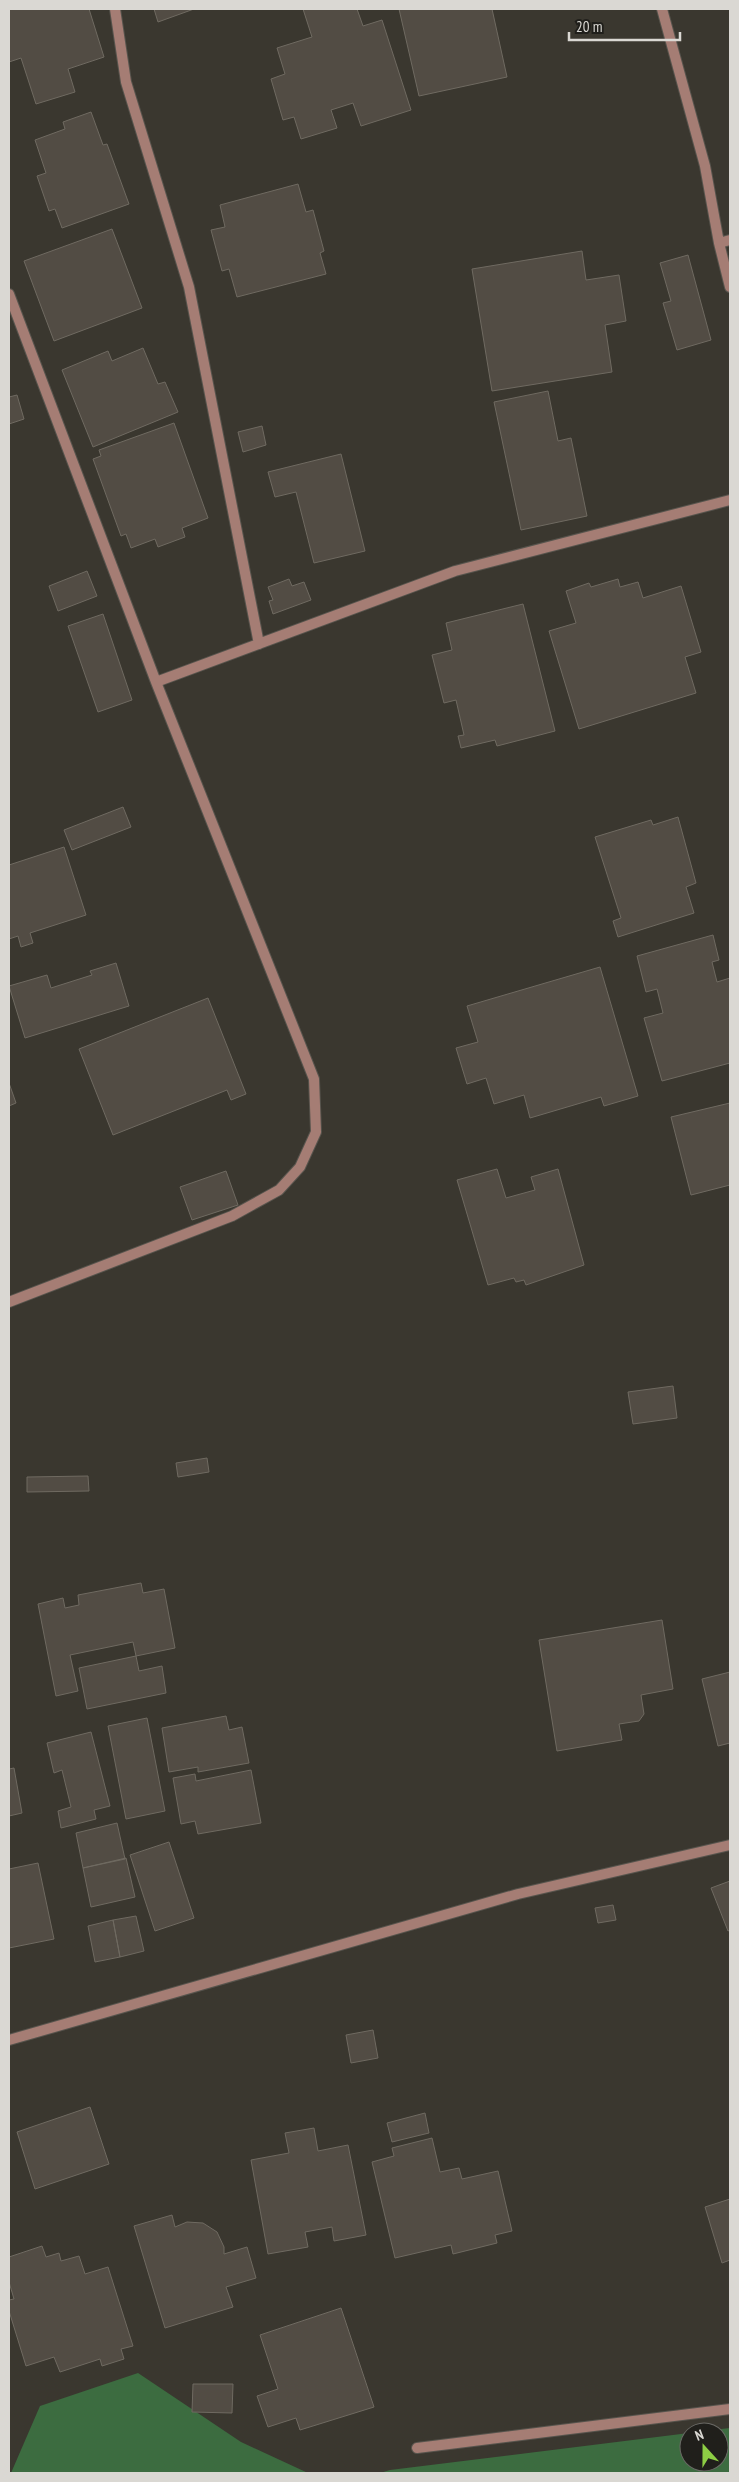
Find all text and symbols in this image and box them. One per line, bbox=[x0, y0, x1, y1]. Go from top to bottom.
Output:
scale bar bbox=[569, 10, 680, 42]
text: 20 m bbox=[576, 17, 602, 36]
north arrow bbox=[679, 2422, 729, 2472]
text: N bbox=[693, 2425, 706, 2445]

